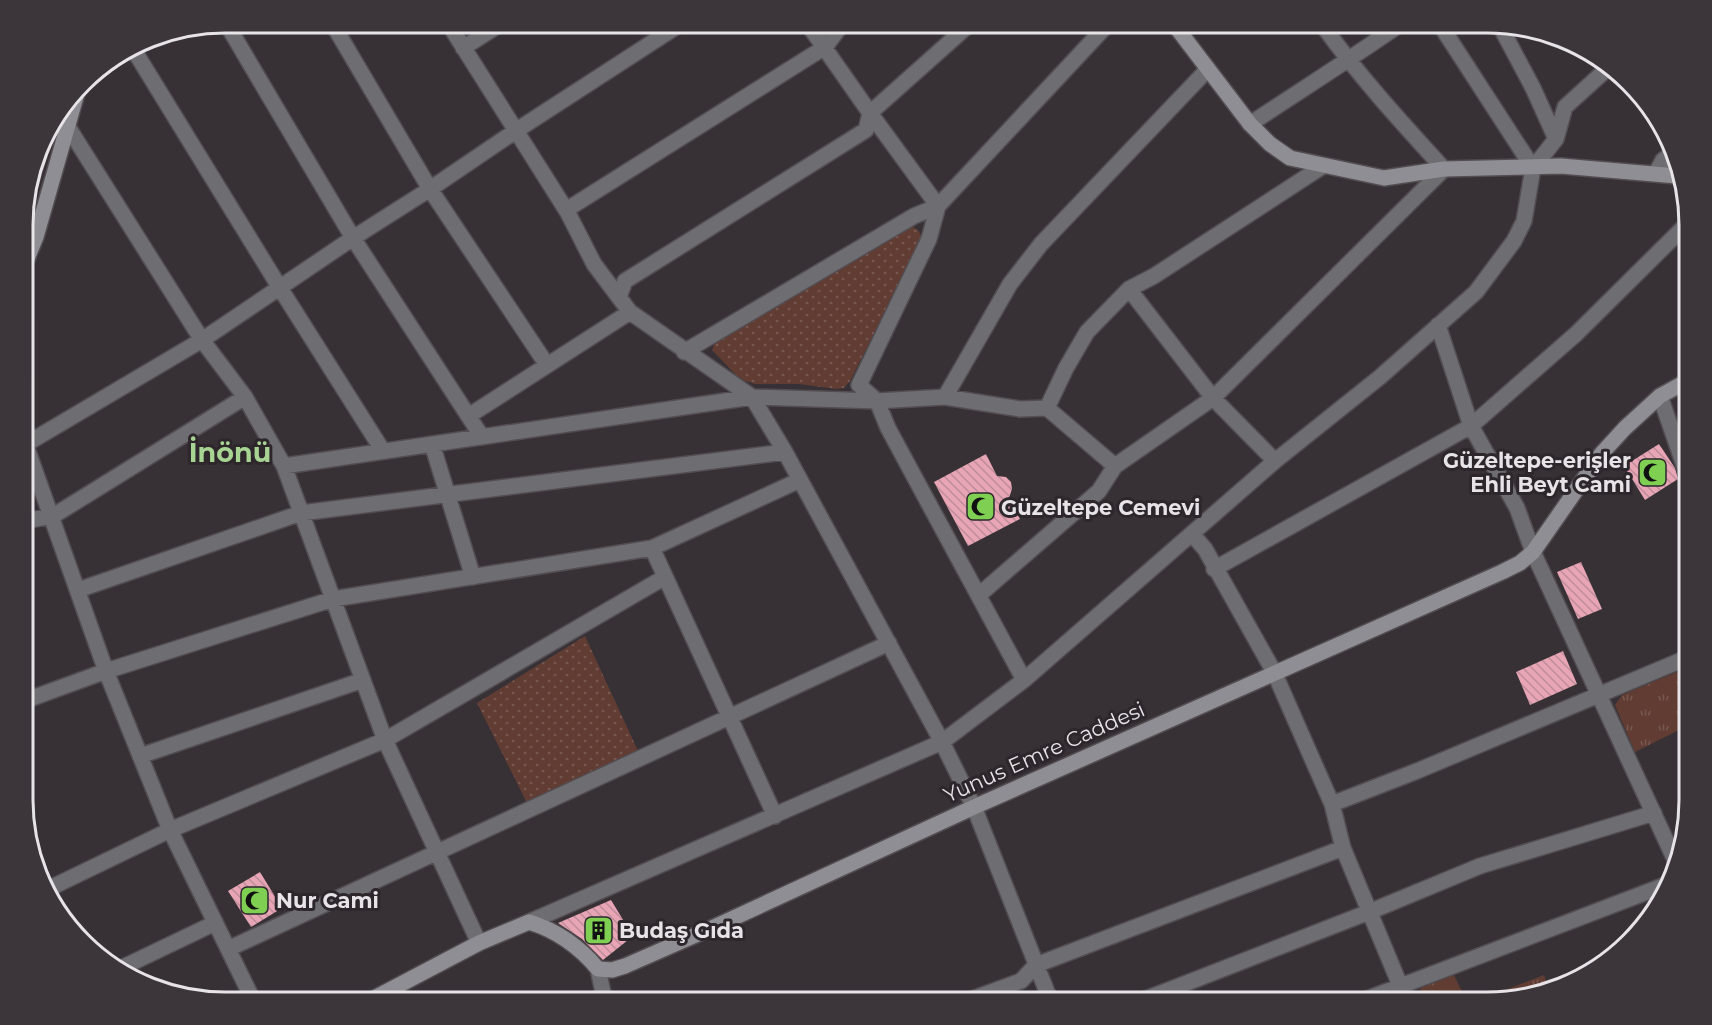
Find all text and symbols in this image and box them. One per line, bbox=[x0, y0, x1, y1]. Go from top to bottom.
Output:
district label: İnönü bbox=[189, 436, 271, 469]
place label: Güzeltepe-erişler Ehli Beyt Cami bbox=[1443, 448, 1631, 497]
mosque icon: Güzeltepe-erişler Ehli Beyt Cami bbox=[1636, 456, 1668, 488]
mosque icon: Güzeltepe Cemevi bbox=[964, 491, 996, 523]
place label: Güzeltepe Cemevi bbox=[1001, 495, 1200, 520]
street label: Yunus Emre Caddesi bbox=[940, 696, 1148, 808]
mosque icon: Nur Cami bbox=[239, 884, 271, 916]
place label: Nur Cami bbox=[276, 888, 379, 913]
building icon: Budaş Gıda bbox=[582, 914, 614, 946]
place label: Budaş Gıda bbox=[619, 918, 744, 943]

